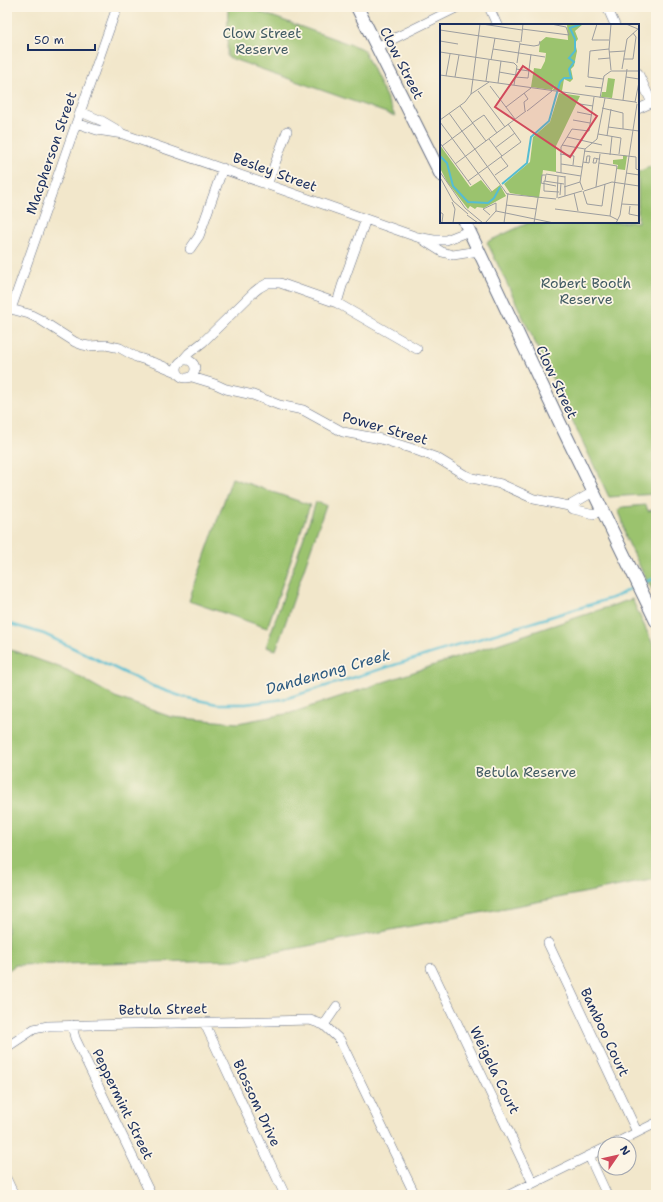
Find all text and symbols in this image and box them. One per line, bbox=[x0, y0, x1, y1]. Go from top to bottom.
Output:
park label: Clow Street Reserve bbox=[223, 24, 301, 58]
street label: Clow Street bbox=[376, 24, 428, 102]
inset map bbox=[440, 24, 639, 223]
scale bar bbox=[28, 26, 95, 52]
text: 50 m bbox=[34, 32, 64, 48]
street label: Macpherson Street bbox=[22, 89, 80, 217]
street label: Besley Street bbox=[230, 148, 320, 196]
park label: Robert Booth Reserve bbox=[541, 274, 631, 308]
street label: Clow Street bbox=[532, 342, 582, 422]
street label: Power Street bbox=[340, 407, 430, 449]
water label: Dandenong Creek bbox=[263, 645, 393, 699]
park label: Betula Reserve bbox=[476, 763, 576, 781]
street label: Bamboo Court bbox=[577, 985, 633, 1079]
street label: Betula Street bbox=[118, 999, 208, 1019]
street label: Weigela Court bbox=[466, 1023, 524, 1117]
street label: Peppermint Street bbox=[88, 1046, 158, 1162]
street label: Blossom Drive bbox=[229, 1057, 285, 1149]
north arrow bbox=[597, 1136, 637, 1176]
text: N bbox=[616, 1143, 634, 1159]

